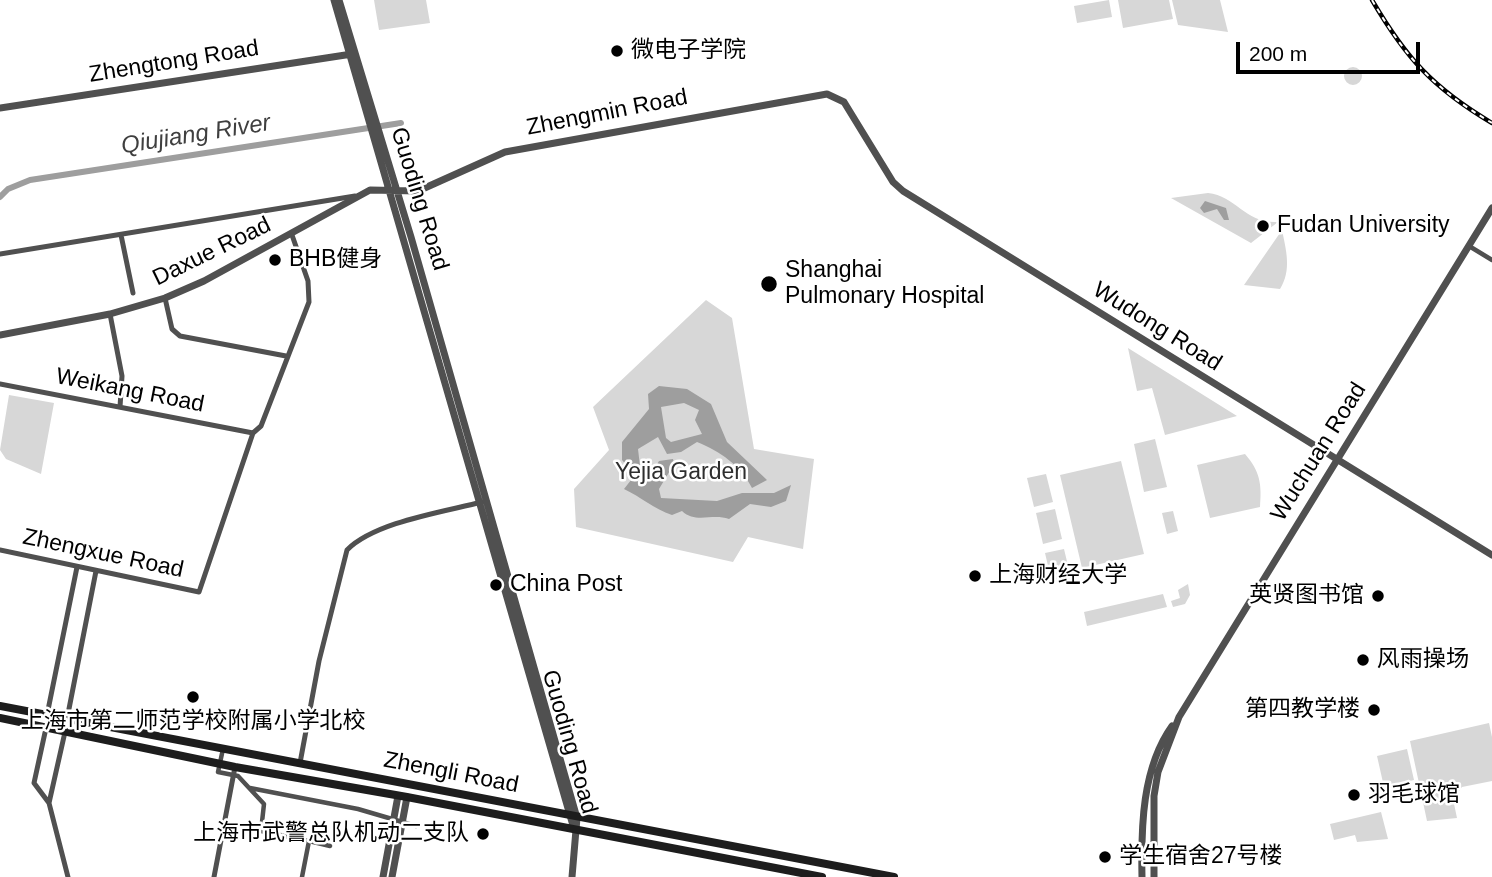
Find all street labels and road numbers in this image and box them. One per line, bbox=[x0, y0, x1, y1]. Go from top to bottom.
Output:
street label: Zhengtong Road bbox=[87, 35, 261, 89]
street label: Zhengmin Road bbox=[524, 84, 690, 142]
street label: Guoding Road bbox=[384, 124, 454, 274]
street label: Daxue Road bbox=[148, 212, 276, 292]
street label: Wudong Road bbox=[1088, 276, 1226, 378]
street label: Weikang Road bbox=[54, 363, 206, 419]
street label: Wuchuan Road bbox=[1265, 378, 1373, 526]
street label: Zhengxue Road bbox=[20, 523, 186, 585]
street label: Guoding Road bbox=[535, 667, 603, 817]
street label: Zhengli Road bbox=[381, 746, 521, 800]

